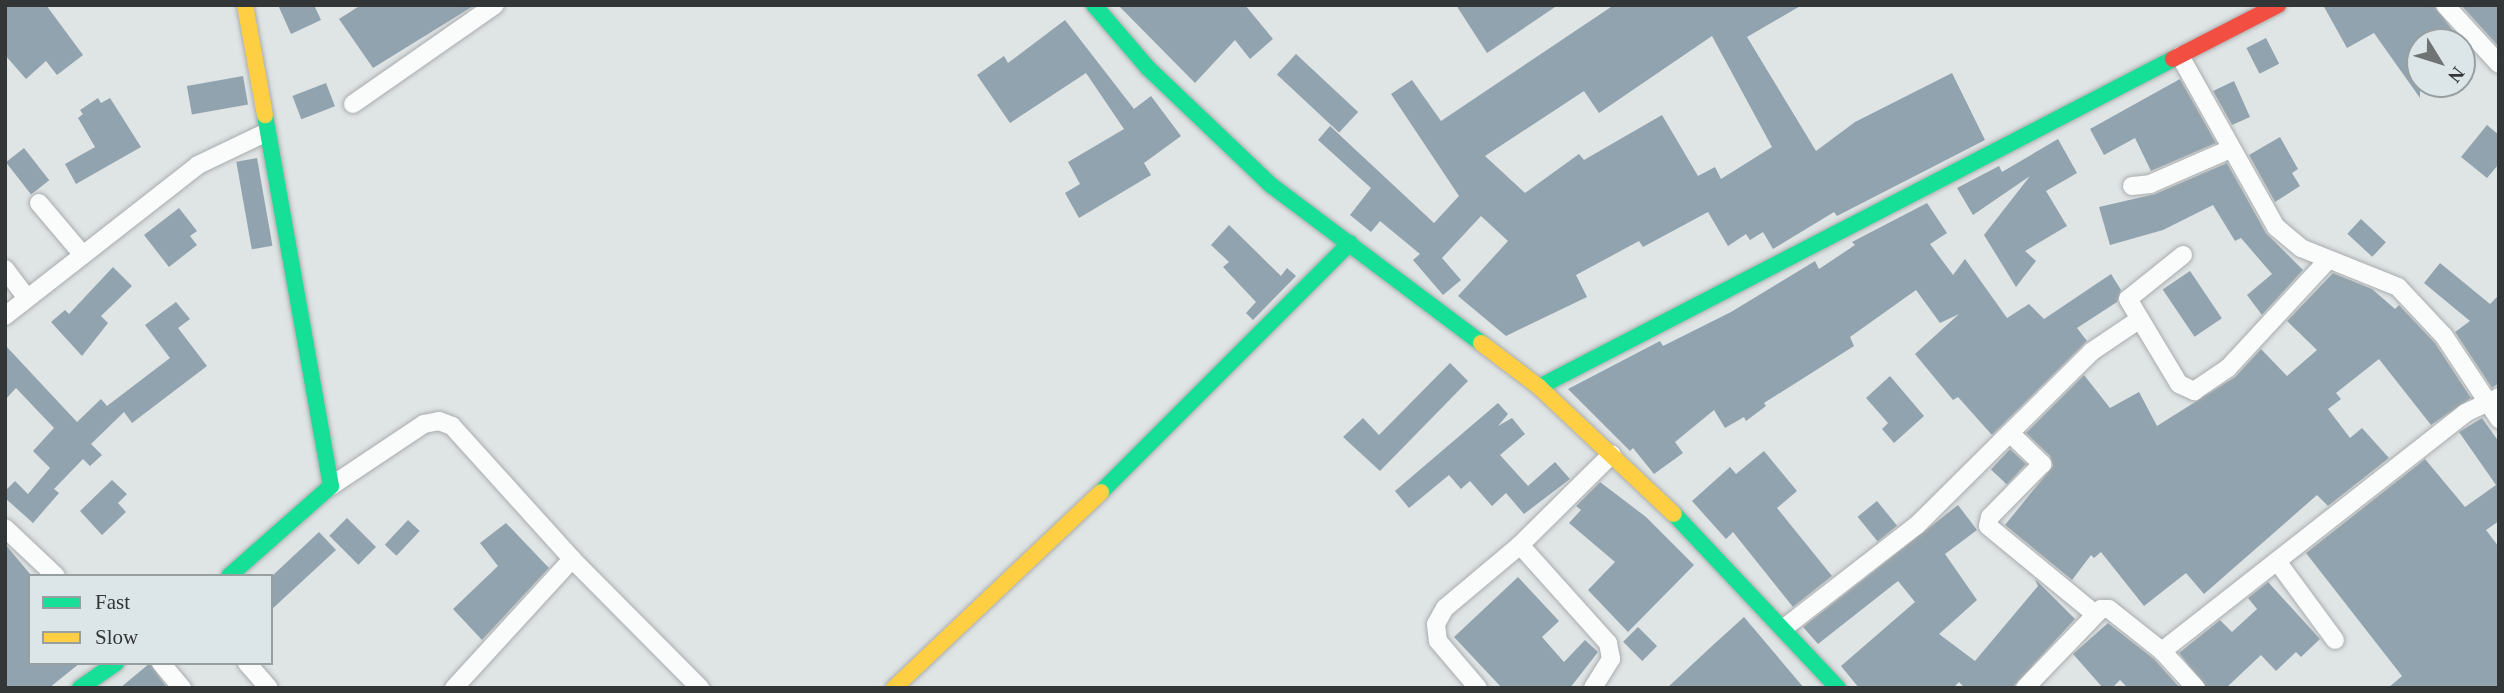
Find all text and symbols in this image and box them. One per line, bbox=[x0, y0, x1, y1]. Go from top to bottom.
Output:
north arrow bbox=[2406, 28, 2476, 98]
text: N bbox=[2444, 63, 2469, 87]
legend bbox=[28, 574, 273, 665]
text: Fast bbox=[95, 590, 130, 614]
text: Slow bbox=[95, 625, 138, 649]

